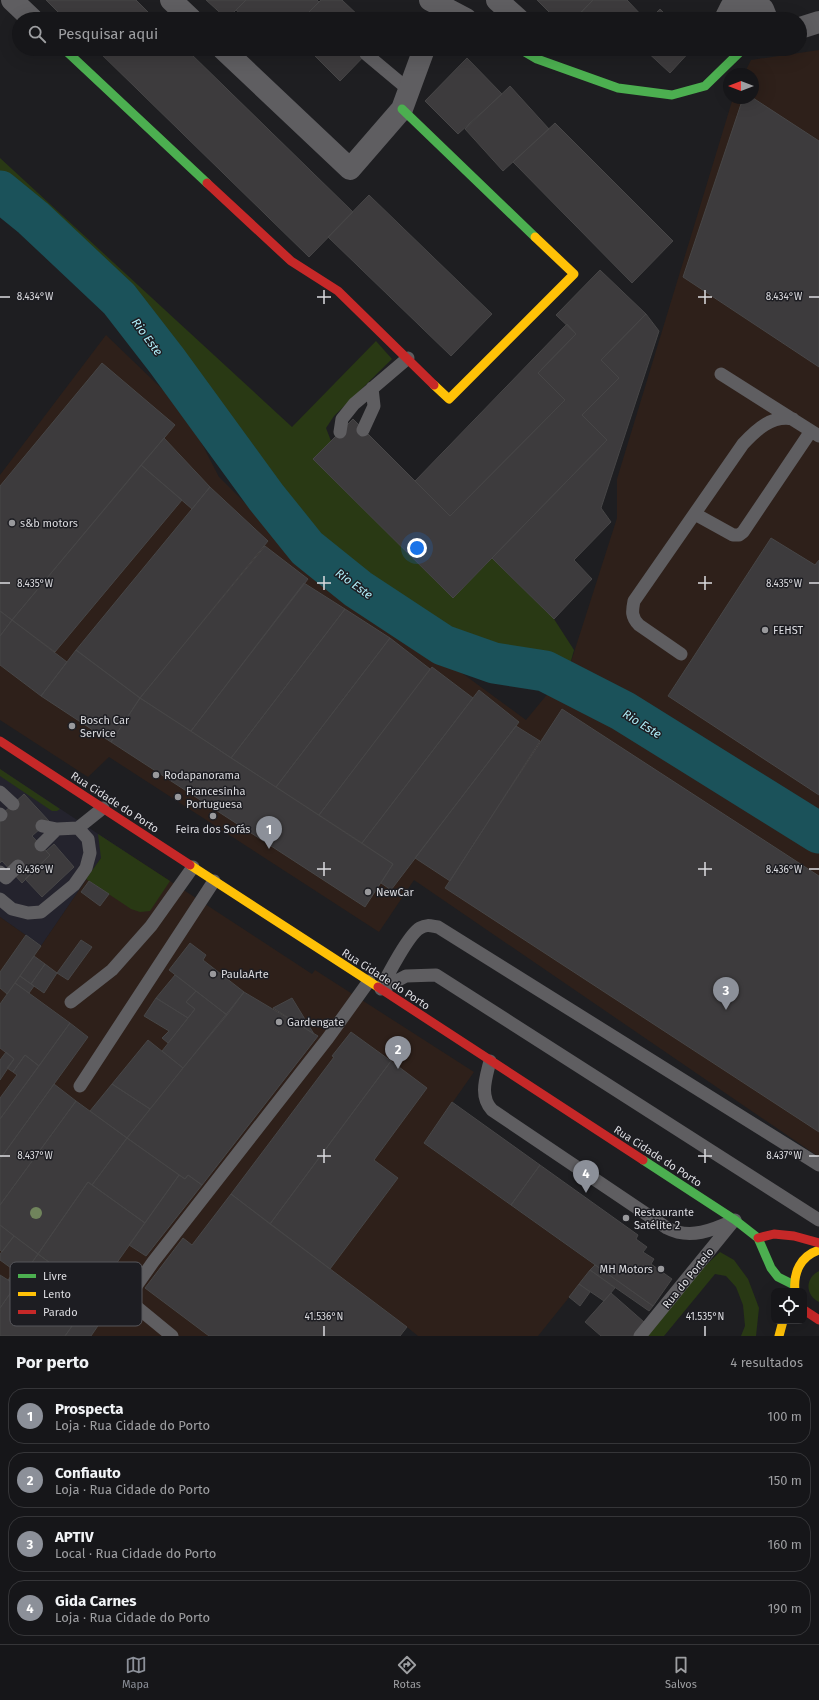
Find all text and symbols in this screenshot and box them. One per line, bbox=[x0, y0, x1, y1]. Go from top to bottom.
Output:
search box bbox=[12, 12, 807, 56]
icon: search bbox=[26, 23, 48, 45]
text: Pesquisar aqui bbox=[58, 25, 158, 43]
north arrow bbox=[723, 68, 759, 104]
text: 8.434°W bbox=[17, 291, 54, 303]
text: 8.434°W bbox=[766, 291, 803, 303]
water label: Rio Este bbox=[129, 316, 165, 358]
place label: s&b motors bbox=[20, 517, 78, 530]
marker: s&b motors bbox=[7, 518, 17, 528]
your location bbox=[407, 538, 427, 558]
water label: Rio Este bbox=[333, 566, 375, 602]
text: 8.435°W bbox=[17, 578, 54, 590]
text: 8.435°W bbox=[766, 578, 803, 590]
place label: FEHST bbox=[773, 624, 804, 637]
marker: FEHST bbox=[760, 625, 770, 635]
water label: Rio Este bbox=[620, 707, 664, 741]
place label: Bosch Car Service bbox=[80, 714, 130, 740]
marker: Bosch Car Service bbox=[67, 721, 77, 731]
street label: Rua Cidade do Porto bbox=[68, 769, 161, 836]
place label: Rodapanorama bbox=[164, 769, 240, 782]
marker: Rodapanorama bbox=[151, 770, 161, 780]
place label: Francesinha Portuguesa bbox=[186, 785, 245, 811]
marker: Francesinha Portuguesa bbox=[173, 792, 183, 802]
marker: Feira dos Sofás bbox=[208, 811, 218, 821]
pin: 1 bbox=[256, 816, 282, 849]
place label: Feira dos Sofás bbox=[176, 823, 250, 836]
text: 8.436°W bbox=[17, 864, 54, 876]
text: 8.436°W bbox=[766, 864, 803, 876]
place label: NewCar bbox=[376, 886, 414, 899]
marker: NewCar bbox=[363, 887, 373, 897]
street label: Rua Cidade do Porto bbox=[339, 946, 432, 1013]
place label: PaulaArte bbox=[221, 968, 269, 981]
marker: PaulaArte bbox=[208, 969, 218, 979]
pin: 3 bbox=[713, 977, 739, 1010]
place label: Gardengate bbox=[287, 1016, 344, 1029]
marker: Gardengate bbox=[274, 1017, 284, 1027]
pin: 2 bbox=[385, 1036, 411, 1069]
street label: Rua Cidade do Porto bbox=[611, 1123, 704, 1190]
text: 8.437°W bbox=[17, 1150, 54, 1162]
text: 8.437°W bbox=[766, 1150, 803, 1162]
pin: 4 bbox=[573, 1160, 599, 1193]
place label: Restaurante Satélite 2 bbox=[634, 1206, 694, 1232]
marker: Restaurante Satélite 2 bbox=[621, 1213, 631, 1223]
street label: Rua do Portelo bbox=[660, 1245, 717, 1311]
legend bbox=[10, 1262, 142, 1326]
place label: MH Motors bbox=[600, 1263, 653, 1276]
marker: MH Motors bbox=[656, 1264, 666, 1274]
text: Livre bbox=[43, 1270, 67, 1283]
text: Lento bbox=[43, 1288, 71, 1301]
map controls bbox=[771, 1288, 807, 1324]
button: locate bbox=[771, 1288, 807, 1324]
text: Parado bbox=[43, 1306, 78, 1319]
text: 41.536°N bbox=[305, 1311, 343, 1323]
text: 41.535°N bbox=[686, 1311, 724, 1323]
text: Por perto bbox=[16, 1352, 89, 1373]
text: 4 resultados bbox=[730, 1355, 803, 1370]
text: Prospecta bbox=[55, 1400, 124, 1418]
text: 1 bbox=[27, 1409, 33, 1424]
text: 100 m bbox=[767, 1409, 802, 1424]
text: Loja · Rua Cidade do Porto bbox=[55, 1418, 210, 1433]
text: Confiauto bbox=[55, 1464, 121, 1482]
text: 2 bbox=[27, 1473, 33, 1488]
text: 150 m bbox=[768, 1473, 802, 1488]
text: Loja · Rua Cidade do Porto bbox=[55, 1482, 210, 1497]
text: APTIV bbox=[55, 1528, 94, 1546]
text: 3 bbox=[27, 1537, 33, 1552]
text: 160 m bbox=[768, 1537, 802, 1552]
text: Local · Rua Cidade do Porto bbox=[55, 1546, 216, 1561]
text: Gida Carnes bbox=[55, 1592, 137, 1610]
text: 4 bbox=[26, 1601, 34, 1616]
text: 190 m bbox=[768, 1601, 802, 1616]
text: Loja · Rua Cidade do Porto bbox=[55, 1610, 210, 1625]
tab: Mapa bbox=[122, 1654, 149, 1691]
tab: Rotas bbox=[393, 1654, 421, 1691]
tab: Salvos bbox=[665, 1654, 697, 1691]

